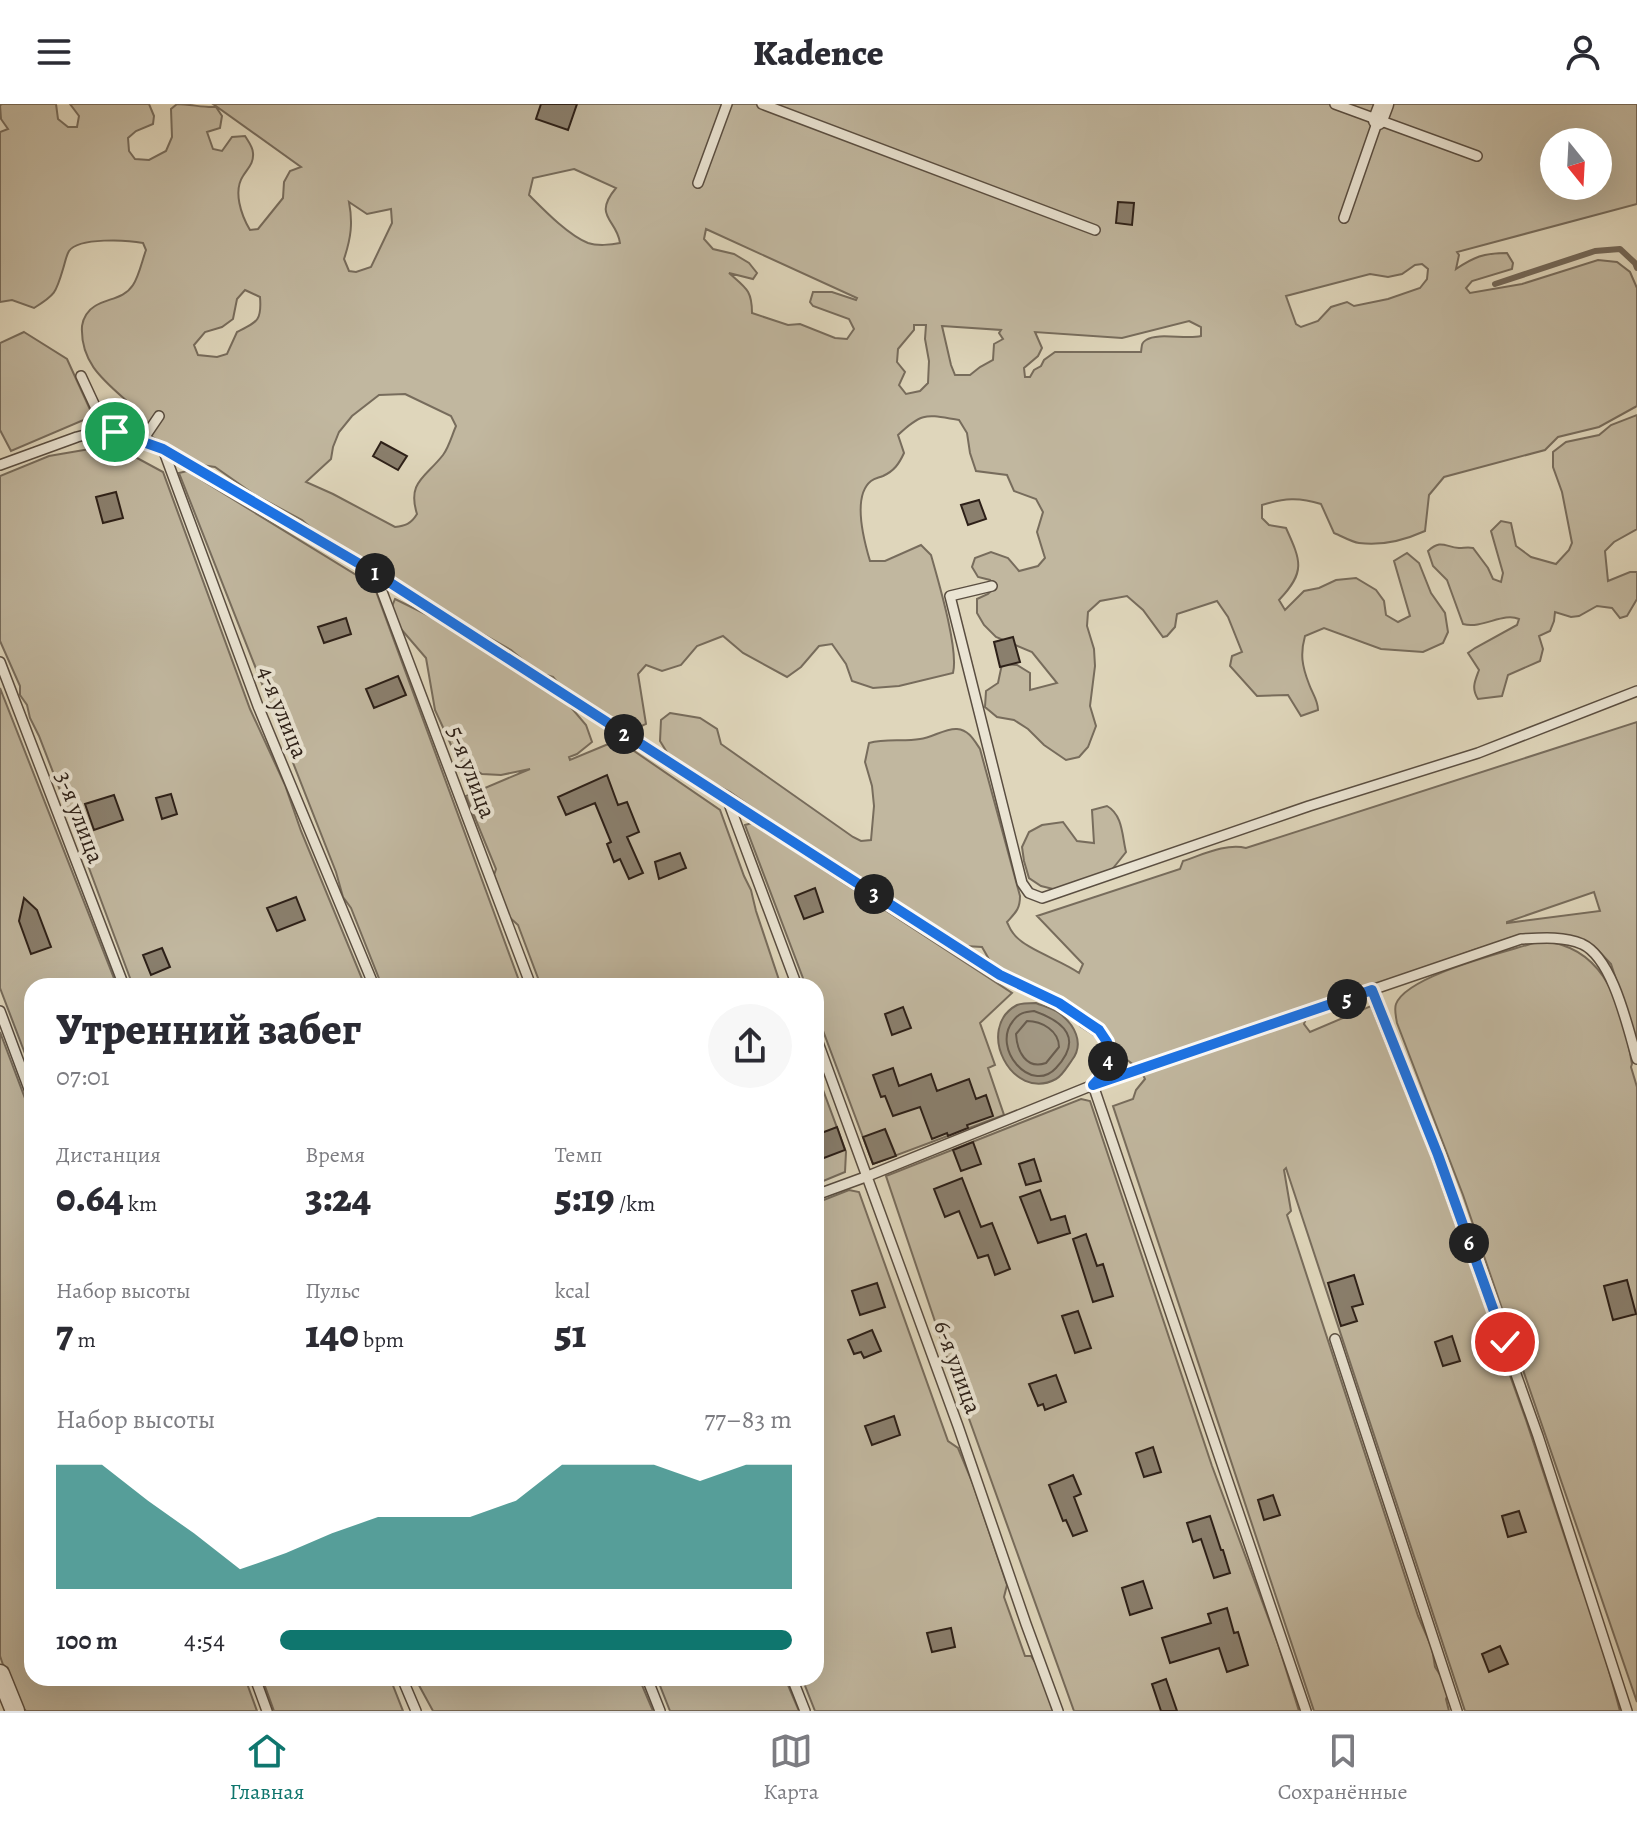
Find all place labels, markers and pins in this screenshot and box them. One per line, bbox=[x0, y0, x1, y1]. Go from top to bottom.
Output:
pin bbox=[81, 398, 149, 466]
pin: 1 bbox=[355, 553, 395, 593]
pin: 2 bbox=[604, 714, 644, 754]
pin: 3 bbox=[854, 874, 894, 914]
pin: 5 bbox=[1327, 979, 1367, 1019]
pin: 4 bbox=[1088, 1041, 1128, 1081]
pin: 6 bbox=[1449, 1223, 1489, 1263]
pin bbox=[1471, 1308, 1539, 1376]

